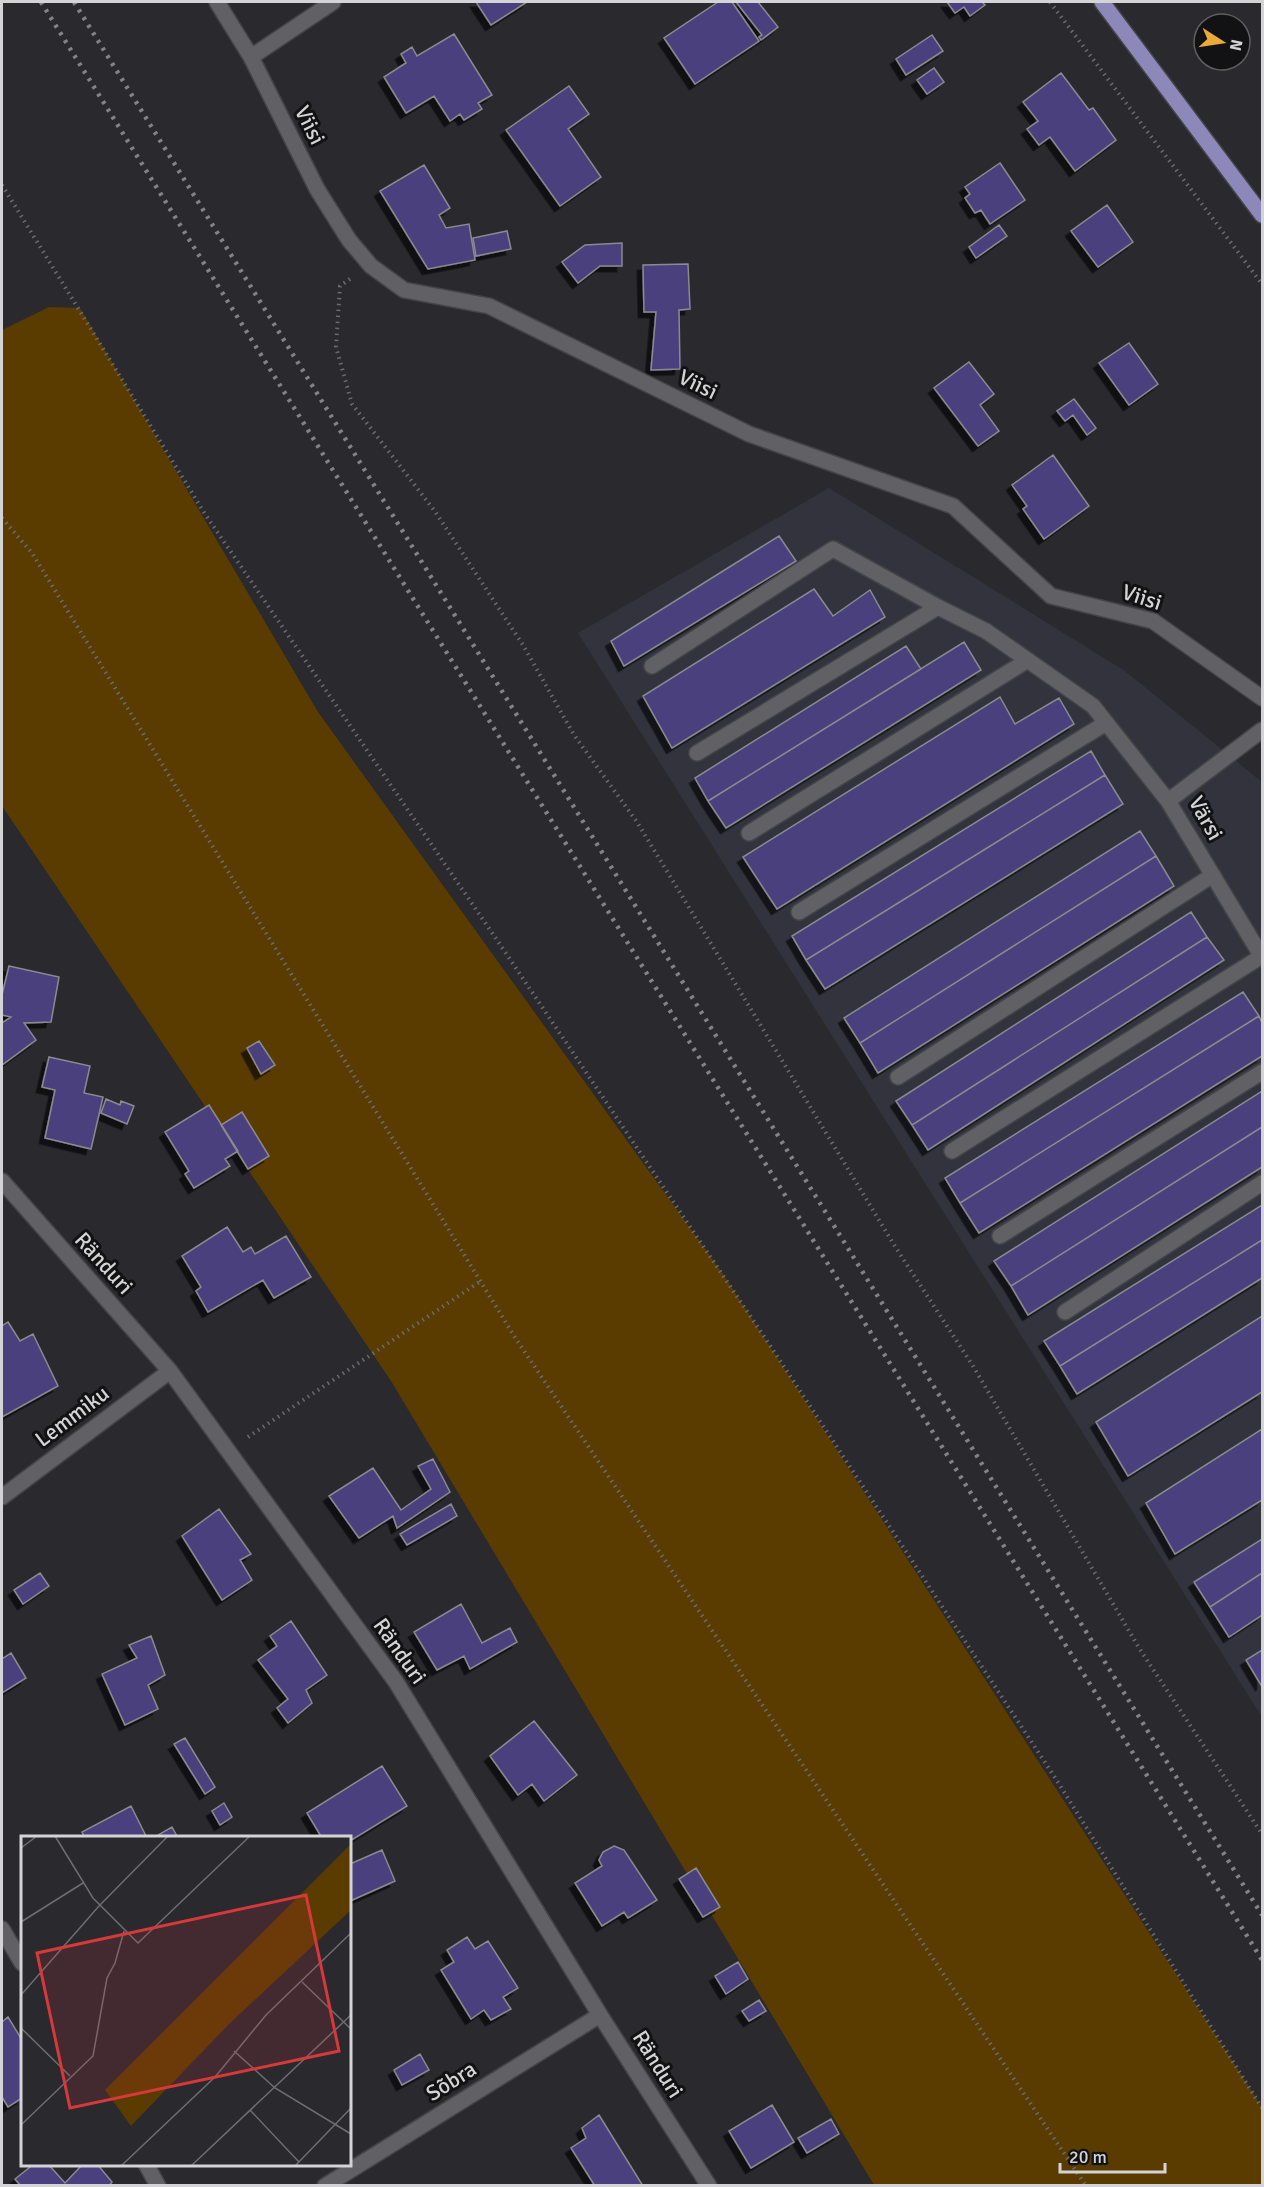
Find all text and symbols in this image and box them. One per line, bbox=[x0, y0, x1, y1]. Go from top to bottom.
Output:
north arrow bbox=[1192, 12, 1252, 72]
text: N bbox=[1225, 37, 1247, 52]
street label: Viisi bbox=[289, 101, 331, 149]
street label: Viisi bbox=[674, 363, 722, 405]
street label: Viisi bbox=[1119, 578, 1165, 616]
street label: Värsi bbox=[1183, 791, 1229, 845]
street label: Ränduri bbox=[69, 1226, 139, 1300]
street label: Lemmiku bbox=[30, 1379, 114, 1453]
street label: Ränduri bbox=[368, 1613, 432, 1689]
inset map bbox=[21, 1836, 351, 2166]
street label: Ränduri bbox=[627, 2025, 689, 2103]
street label: Sõbra bbox=[421, 2055, 481, 2107]
scale bar bbox=[1060, 2136, 1165, 2174]
text: 20 m bbox=[1069, 2146, 1107, 2168]

